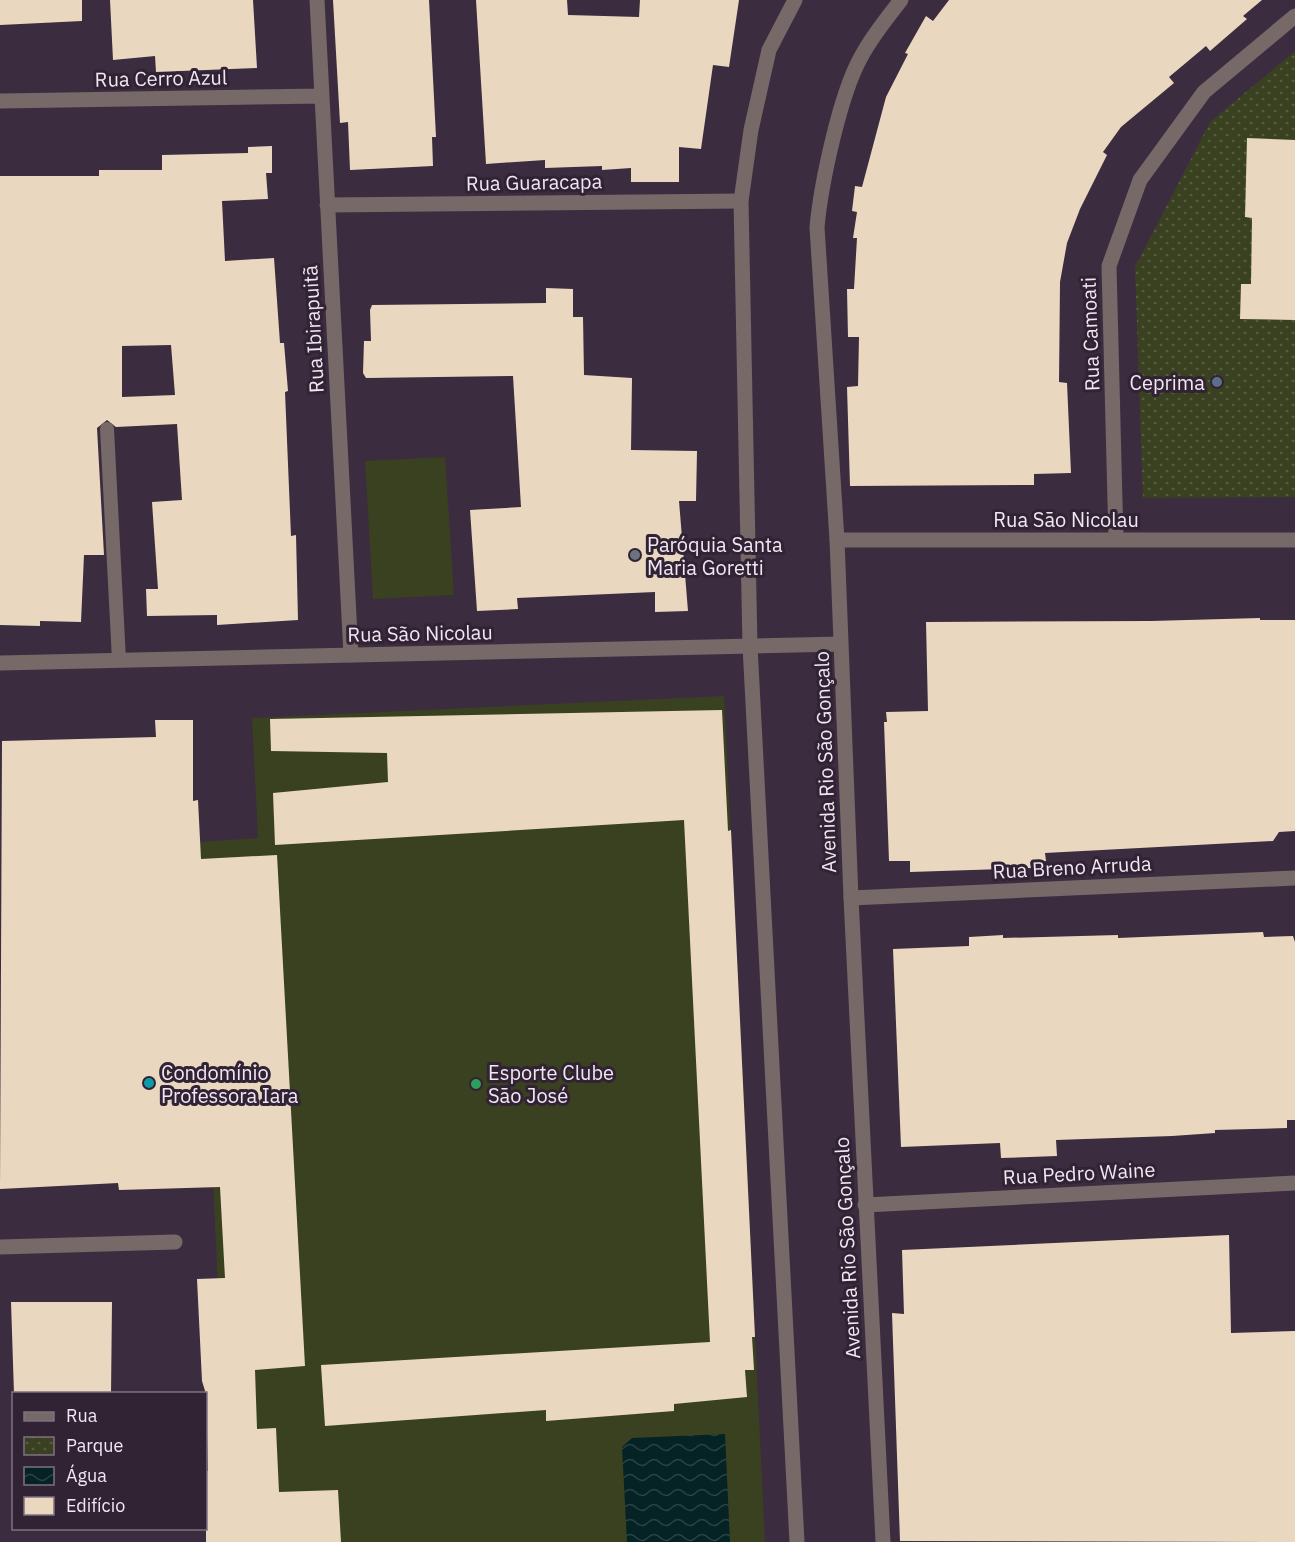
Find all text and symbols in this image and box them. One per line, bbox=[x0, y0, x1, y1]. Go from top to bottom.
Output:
street label: Rua Cerro Azul bbox=[94, 63, 228, 93]
street label: Rua Guaracapa bbox=[466, 167, 603, 197]
street label: Rua Ibirapuitã bbox=[296, 264, 330, 394]
street label: Rua Camoati bbox=[1075, 277, 1105, 391]
place label: Ceprima bbox=[1130, 369, 1205, 396]
marker: Ceprima bbox=[1210, 375, 1224, 389]
street label: Rua São Nicolau bbox=[993, 506, 1139, 533]
place label: Paróquia Santa Maria Goretti bbox=[647, 531, 783, 581]
marker: Paróquia Santa Maria Goretti bbox=[628, 548, 642, 562]
street label: Rua São Nicolau bbox=[347, 618, 493, 648]
street label: Avenida Rio São Gonçalo bbox=[808, 650, 842, 874]
street label: Rua Breno Arruda bbox=[992, 849, 1153, 885]
place label: Condomínio Professora Iara bbox=[161, 1059, 299, 1109]
place label: Esporte Clube São José bbox=[488, 1059, 614, 1109]
marker: Condomínio Professora Iara bbox=[142, 1076, 156, 1090]
marker: Esporte Clube São José bbox=[469, 1077, 483, 1091]
street label: Avenida Rio São Gonçalo bbox=[828, 1136, 866, 1360]
street label: Rua Pedro Waine bbox=[1002, 1156, 1156, 1190]
legend bbox=[12, 1392, 207, 1530]
text: Rua bbox=[66, 1404, 98, 1427]
text: Parque bbox=[66, 1434, 124, 1457]
text: Água bbox=[66, 1464, 107, 1487]
text: Edifício bbox=[66, 1494, 125, 1517]

